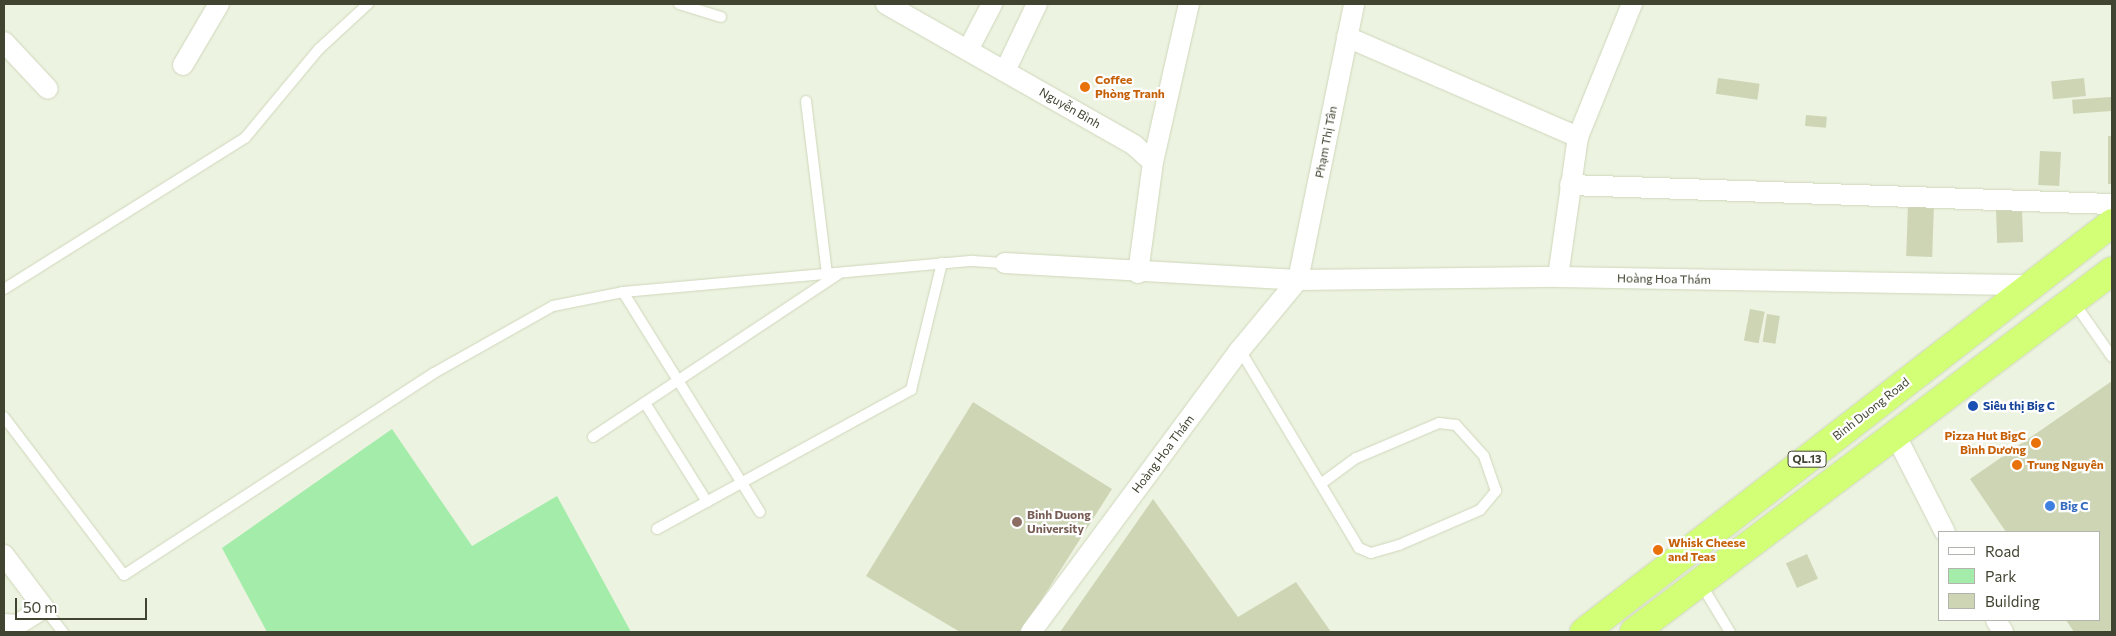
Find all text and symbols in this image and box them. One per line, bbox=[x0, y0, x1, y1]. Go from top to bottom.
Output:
place label: Coffee Phòng Tranh bbox=[1095, 73, 1165, 101]
marker: Coffee Phòng Tranh bbox=[1079, 81, 1091, 93]
street label: Nguyễn Bình bbox=[1037, 85, 1103, 131]
street label: Phạm Thị Tân bbox=[1312, 105, 1340, 179]
street label: Hoàng Hoa Thám bbox=[1617, 271, 1711, 287]
street label: Binh Duong Road bbox=[1830, 375, 1912, 443]
place label: Siêu thị Big C bbox=[1983, 399, 2055, 413]
marker: Siêu thị Big C bbox=[1967, 400, 1979, 412]
street label: Hoàng Hoa Thám bbox=[1129, 412, 1197, 496]
place label: Pizza Hut BigC Bình Dương bbox=[1945, 429, 2026, 457]
marker: Pizza Hut BigC Bình Dương bbox=[2030, 437, 2042, 449]
road number: QL.13 bbox=[1787, 450, 1827, 468]
place label: Trung Nguyên bbox=[2027, 458, 2104, 472]
marker: Trung Nguyên bbox=[2011, 459, 2023, 471]
place label: Big C bbox=[2060, 499, 2088, 513]
marker: Big C bbox=[2044, 500, 2056, 512]
place label: Binh Duong University bbox=[1027, 508, 1091, 536]
marker: Binh Duong University bbox=[1011, 516, 1023, 528]
legend bbox=[1938, 531, 2101, 621]
place label: Whisk Cheese and Teas bbox=[1668, 536, 1745, 564]
text: Road bbox=[1985, 542, 2020, 560]
marker: Whisk Cheese and Teas bbox=[1652, 544, 1664, 556]
text: Park bbox=[1985, 567, 2016, 585]
scale bar bbox=[18, 588, 150, 620]
text: Building bbox=[1985, 592, 2040, 610]
text: 50 m bbox=[23, 598, 57, 616]

